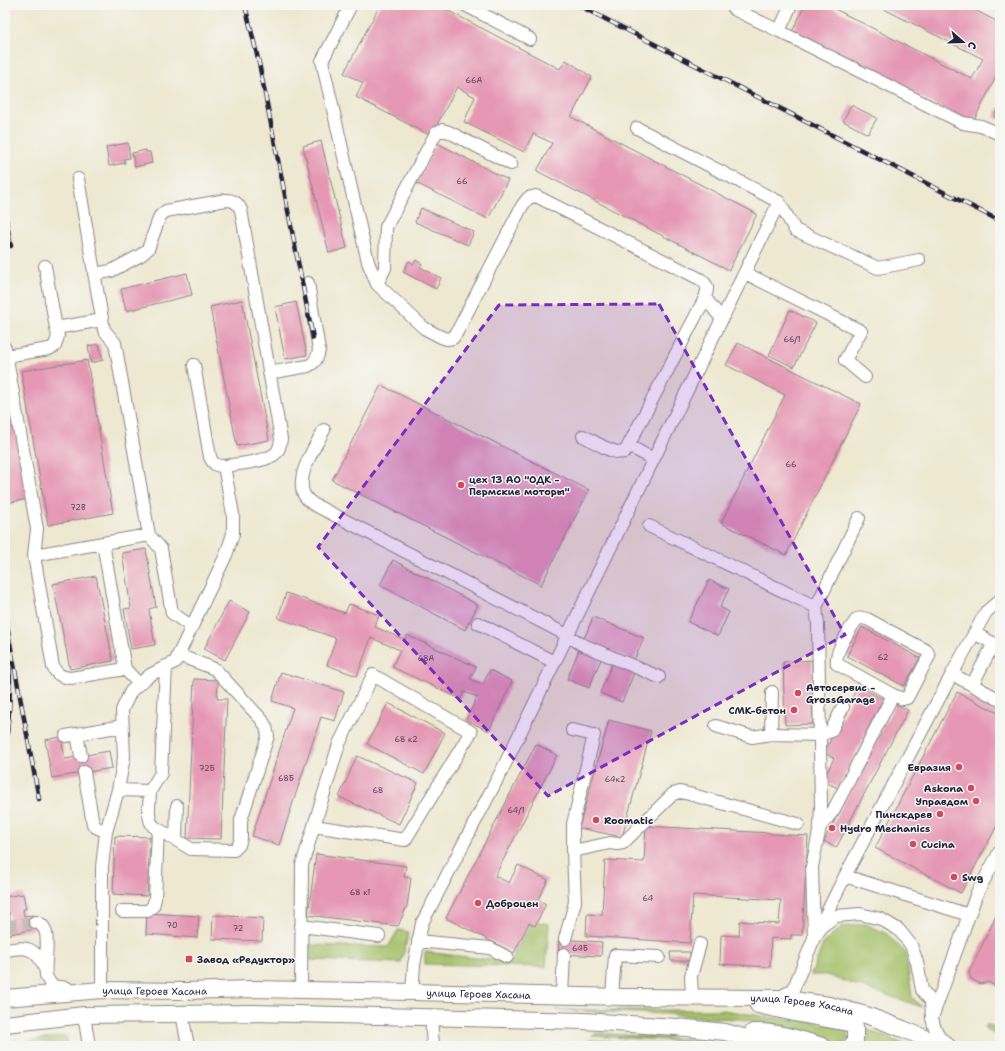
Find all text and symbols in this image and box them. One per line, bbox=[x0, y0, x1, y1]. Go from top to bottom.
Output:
north arrow bbox=[943, 22, 983, 62]
text: С bbox=[964, 40, 980, 51]
house number: 66А bbox=[466, 75, 483, 86]
house number: 66 bbox=[457, 176, 468, 187]
house number: 66/1 bbox=[783, 334, 801, 345]
house number: 66 bbox=[786, 459, 797, 470]
place label: цех 13 АО "ОДК - Пермские моторы" bbox=[469, 473, 570, 498]
marker: цех 13 АО "ОДК - Пермские моторы" bbox=[456, 480, 466, 490]
house number: 72В bbox=[70, 502, 86, 513]
house number: 62 bbox=[878, 652, 889, 663]
house number: 68А bbox=[418, 653, 435, 664]
place label: Автосервис - GrossGarage bbox=[806, 681, 875, 706]
marker: Автосервис - GrossGarage bbox=[793, 688, 803, 698]
place label: СМК-бетон bbox=[728, 704, 786, 717]
marker: СМК-бетон bbox=[789, 705, 799, 715]
house number: 68 к2 bbox=[394, 734, 418, 745]
place label: Евразия bbox=[908, 761, 951, 774]
marker: Евразия bbox=[954, 762, 964, 772]
house number: 72Б bbox=[199, 763, 215, 774]
house number: 68Б bbox=[278, 773, 294, 784]
house number: 64к2 bbox=[605, 774, 626, 785]
place label: Askona bbox=[924, 782, 963, 795]
marker: Askona bbox=[966, 783, 976, 793]
house number: 68 bbox=[373, 785, 383, 796]
place label: Управдом bbox=[916, 795, 969, 808]
marker: Управдом bbox=[971, 796, 981, 806]
house number: 64/1 bbox=[508, 805, 524, 816]
place label: Пинскдрев bbox=[876, 808, 932, 821]
marker: Пинскдрев bbox=[935, 809, 945, 819]
place label: Roomatic bbox=[604, 814, 653, 827]
marker: Roomatic bbox=[591, 815, 601, 825]
place label: Hydro Mechanics bbox=[840, 822, 930, 835]
marker: Hydro Mechanics bbox=[827, 823, 837, 833]
place label: Cucina bbox=[921, 838, 955, 851]
marker: Cucina bbox=[908, 839, 918, 849]
place label: Swg bbox=[962, 871, 984, 884]
marker: Swg bbox=[949, 872, 959, 882]
house number: 68 к1 bbox=[350, 887, 370, 898]
house number: 64 bbox=[643, 893, 654, 904]
place label: Доброцен bbox=[486, 897, 539, 910]
marker: Доброцен bbox=[473, 898, 483, 908]
house number: 70 bbox=[166, 920, 178, 931]
house number: 72 bbox=[233, 923, 244, 934]
house number: 64Б bbox=[572, 943, 588, 954]
place label: Завод «Редуктор» bbox=[197, 953, 295, 966]
marker: Завод «Редуктор» bbox=[184, 954, 194, 964]
street label: улица Героев Хасана bbox=[102, 984, 208, 998]
street label: улица Героев Хасана bbox=[426, 986, 532, 1002]
street label: улица Героев Хасана bbox=[750, 992, 856, 1019]

